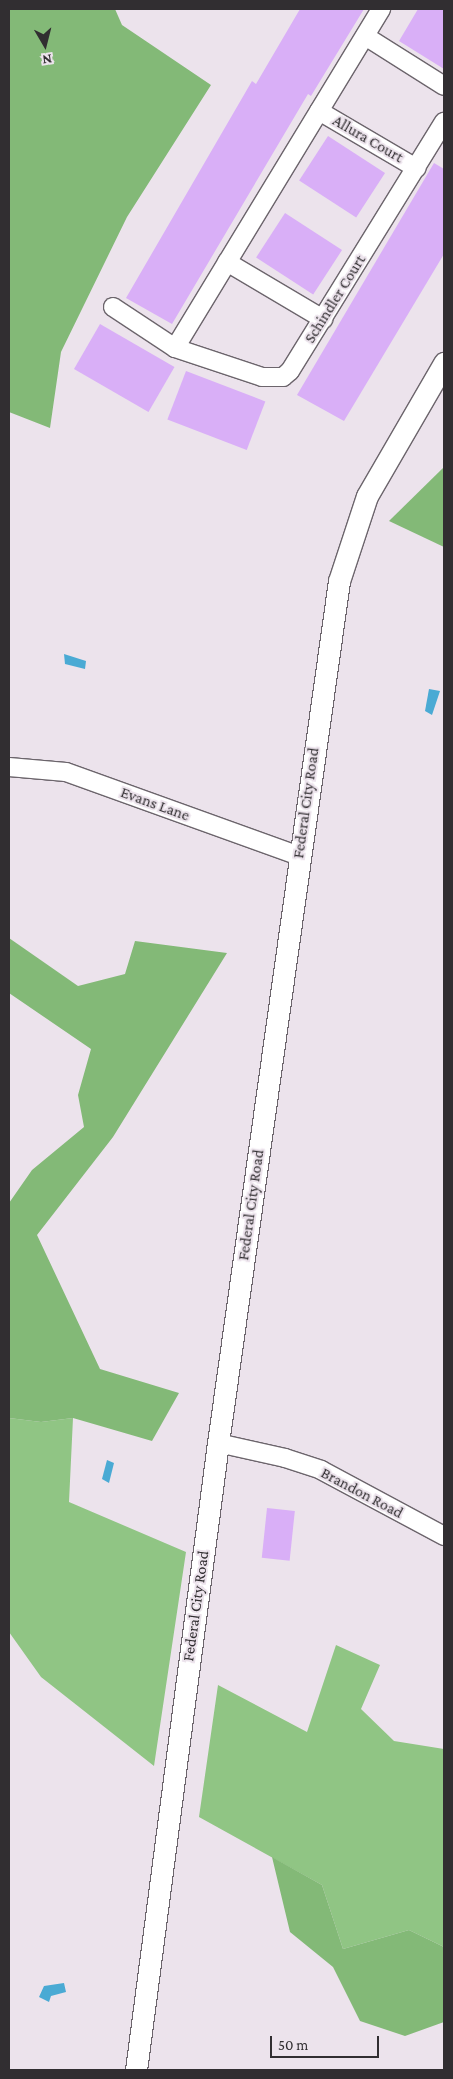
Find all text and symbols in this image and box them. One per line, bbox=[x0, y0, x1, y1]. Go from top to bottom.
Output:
north arrow bbox=[20, 20, 70, 70]
text: N bbox=[41, 51, 53, 68]
street label: Allura Court bbox=[329, 111, 407, 167]
street label: Schindler Court bbox=[300, 251, 370, 347]
street label: Federal City Road bbox=[289, 746, 323, 860]
street label: Evans Lane bbox=[118, 783, 192, 825]
street label: Federal City Road bbox=[234, 1148, 268, 1262]
street label: Brandon Road bbox=[318, 1463, 406, 1523]
street label: Federal City Road bbox=[179, 1549, 213, 1663]
scale bar bbox=[273, 2026, 382, 2058]
text: 50 m bbox=[278, 2037, 308, 2053]

